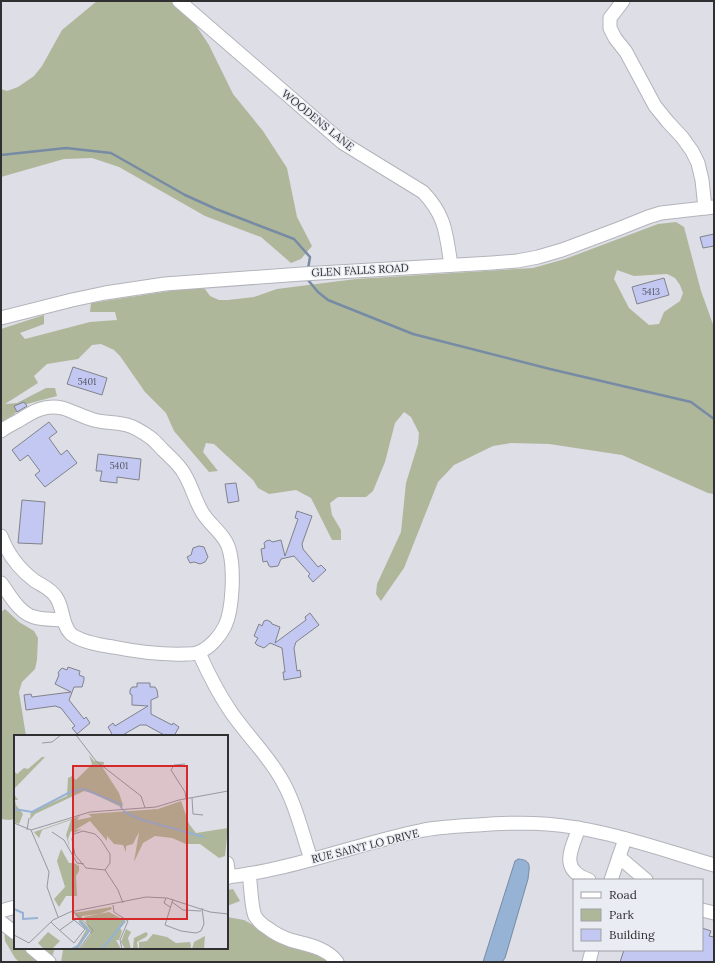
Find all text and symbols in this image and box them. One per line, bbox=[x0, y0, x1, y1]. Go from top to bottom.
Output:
street label: WOODENS LANE bbox=[279, 86, 357, 154]
street label: GLEN FALLS ROAD bbox=[311, 260, 409, 280]
house number: 5413 bbox=[642, 286, 660, 297]
house number: 5401 bbox=[78, 376, 96, 387]
house number: 5401 bbox=[110, 460, 128, 471]
inset map bbox=[14, 735, 228, 949]
street label: RUE SAINT LO DRIVE bbox=[310, 826, 420, 866]
legend bbox=[573, 879, 703, 951]
text: Road bbox=[609, 887, 637, 902]
text: Park bbox=[609, 907, 635, 922]
text: Building bbox=[609, 927, 655, 942]

